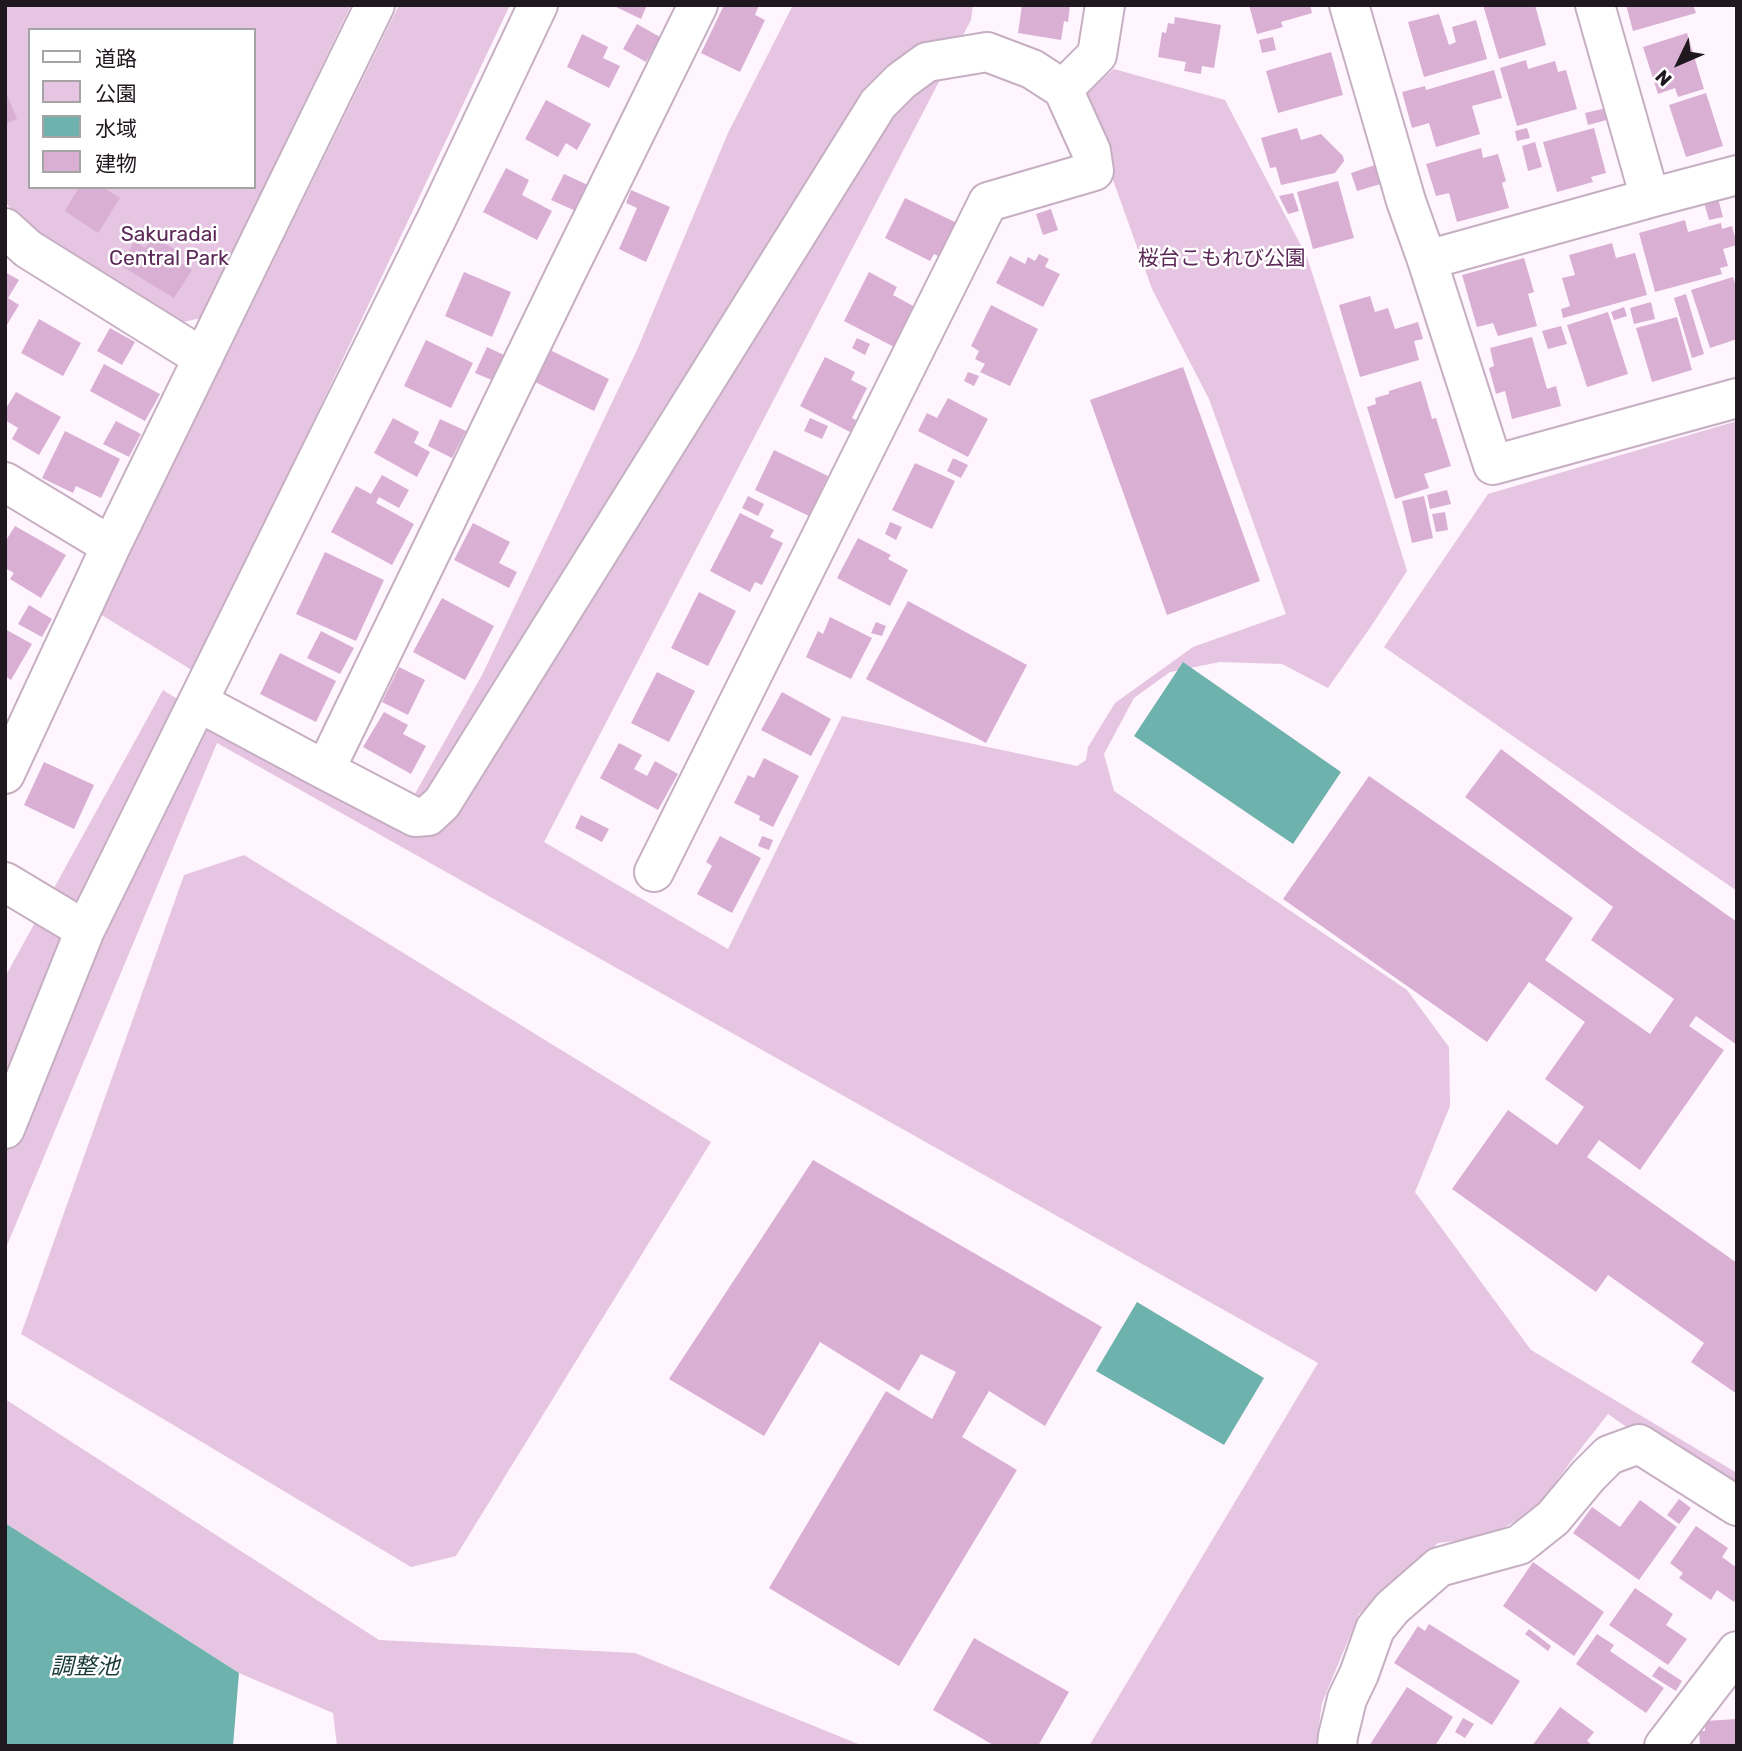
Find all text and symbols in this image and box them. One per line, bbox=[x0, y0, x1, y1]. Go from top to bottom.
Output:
legend bbox=[28, 28, 256, 189]
north arrow bbox=[1644, 28, 1714, 98]
text: 道路 bbox=[95, 46, 137, 71]
text: N bbox=[1651, 65, 1677, 91]
text: 公園 bbox=[95, 81, 137, 106]
text: 水域 bbox=[95, 116, 137, 141]
text: 建物 bbox=[95, 151, 137, 176]
park label: Sakuradai Central Park bbox=[109, 222, 229, 272]
park label: 桜台こもれび公園 bbox=[1138, 246, 1306, 272]
water label: 調整池 bbox=[51, 1653, 119, 1681]

